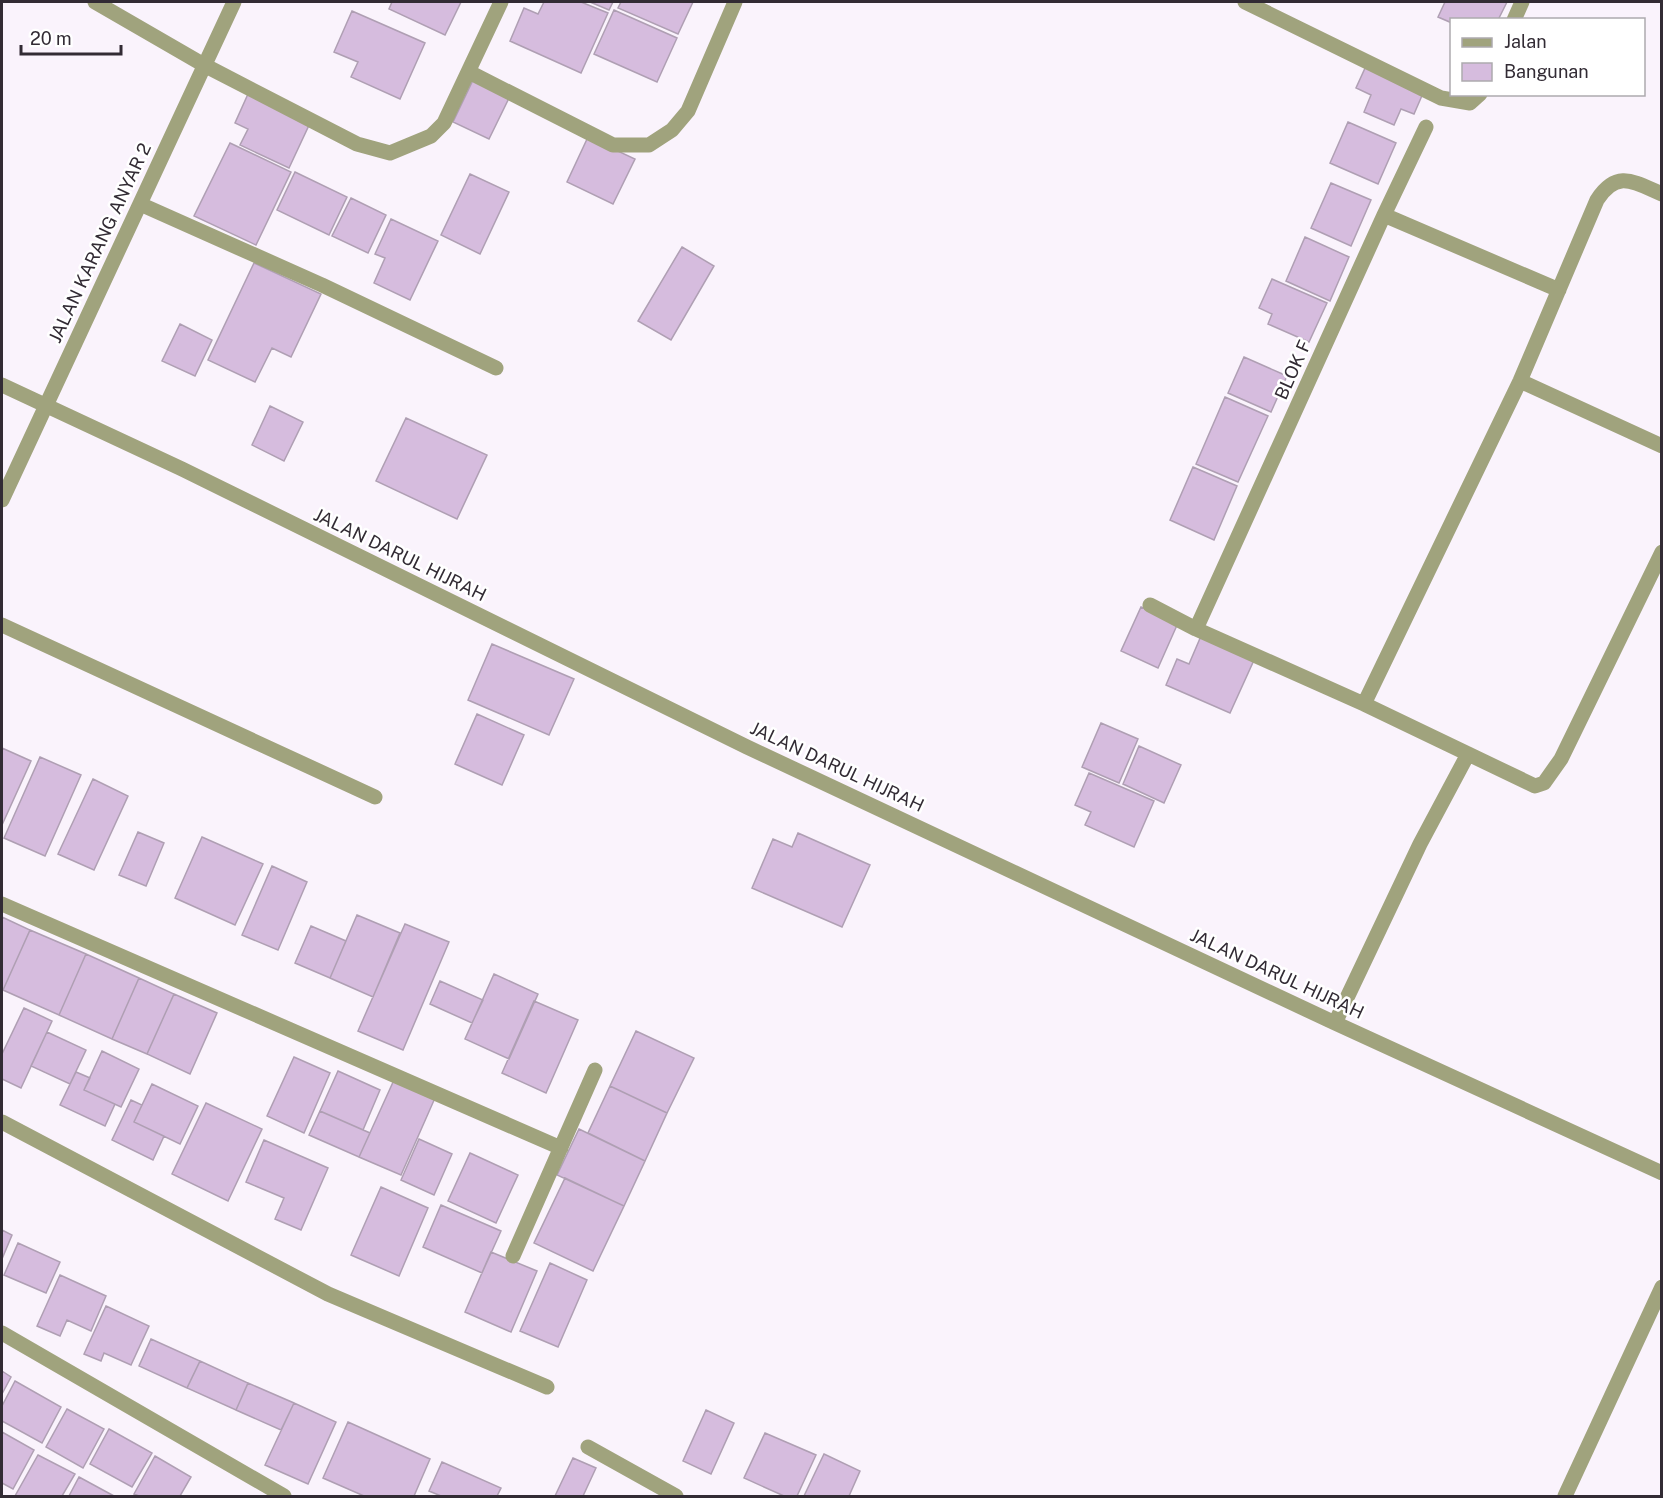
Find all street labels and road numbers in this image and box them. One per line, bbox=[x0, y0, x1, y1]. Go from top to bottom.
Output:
street label: JALAN KARANG ANYAR 2 bbox=[44, 140, 155, 346]
street label: BLOK F bbox=[1270, 337, 1315, 403]
street label: JALAN DARUL HIJRAH bbox=[311, 504, 490, 605]
street label: JALAN DARUL HIJRAH bbox=[747, 717, 927, 816]
street label: JALAN DARUL HIJRAH bbox=[1187, 924, 1367, 1023]

